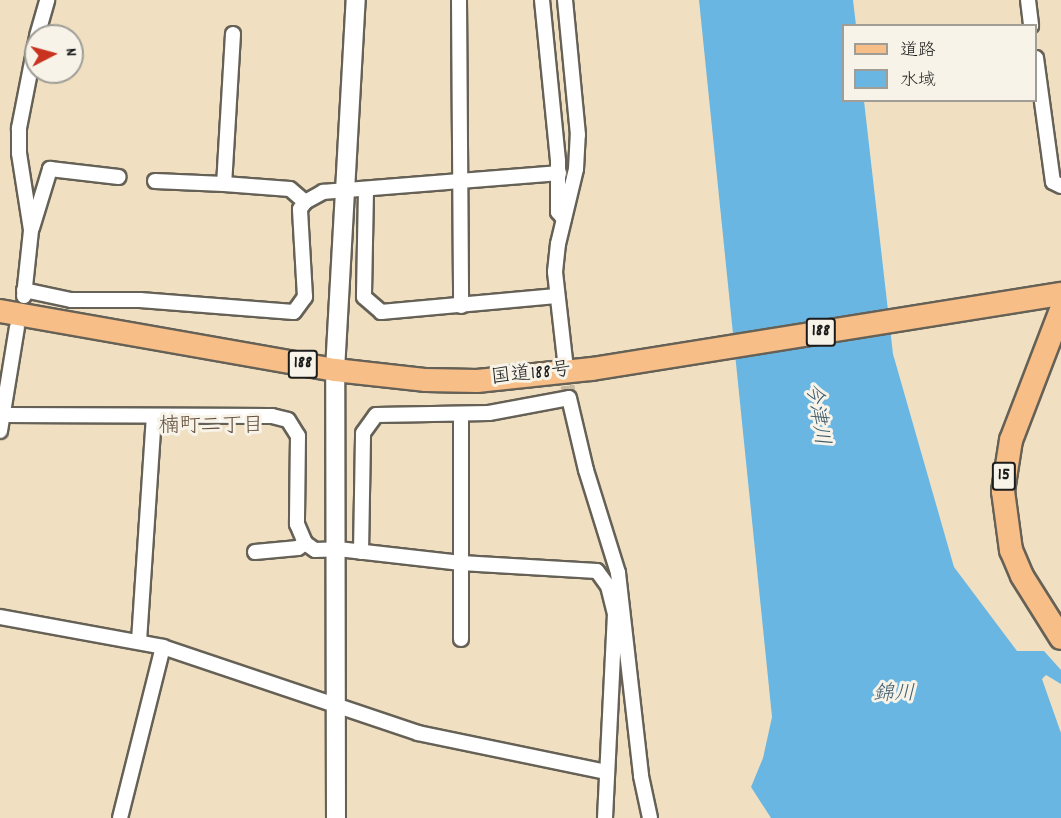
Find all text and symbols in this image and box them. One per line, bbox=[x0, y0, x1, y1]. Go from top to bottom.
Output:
north arrow bbox=[24, 24, 84, 84]
legend bbox=[842, 24, 1037, 102]
text: 道路 bbox=[900, 39, 936, 64]
text: N bbox=[59, 47, 82, 57]
text: 水域 bbox=[900, 69, 936, 94]
road number: 188 bbox=[804, 317, 838, 347]
road number: 188 bbox=[286, 349, 320, 379]
street label: 国道188号 bbox=[490, 359, 572, 391]
water label: 今津川 bbox=[799, 381, 833, 447]
district label: 楠町二丁目 bbox=[159, 414, 263, 440]
road number: 15 bbox=[990, 461, 1018, 491]
water label: 錦川 bbox=[873, 682, 915, 708]

